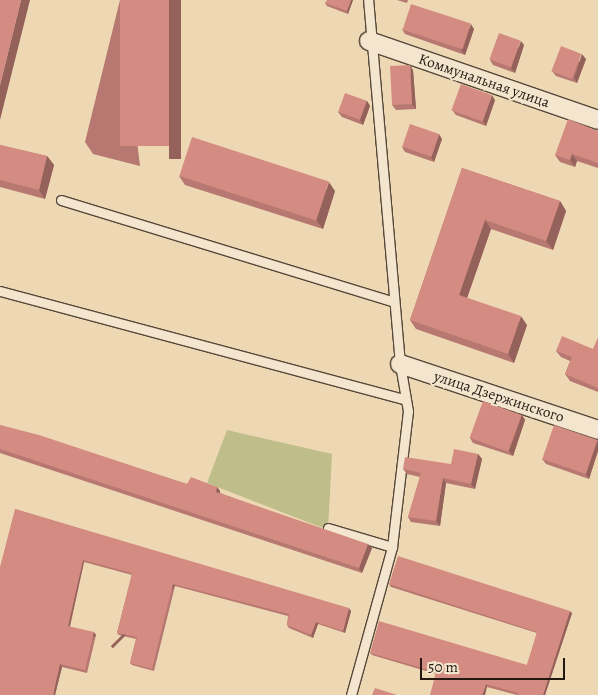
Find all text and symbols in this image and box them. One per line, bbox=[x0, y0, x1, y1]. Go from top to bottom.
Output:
street label: Коммунальная улица bbox=[416, 50, 552, 112]
street label: улица Дзержинского bbox=[432, 367, 566, 427]
scale bar bbox=[423, 648, 568, 680]
text: 50 m bbox=[428, 657, 458, 677]

